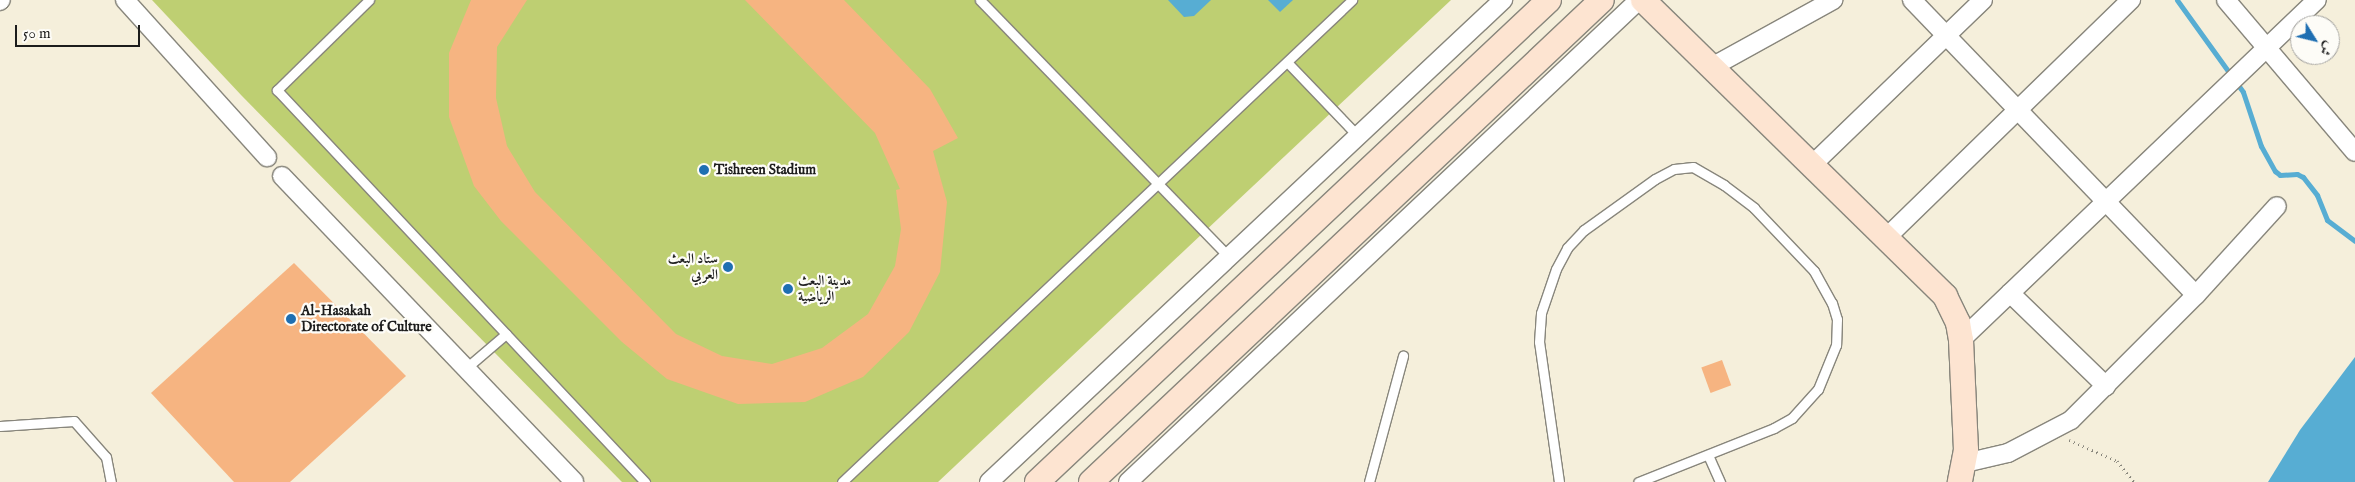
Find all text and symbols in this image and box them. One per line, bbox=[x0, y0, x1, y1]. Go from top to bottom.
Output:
scale bar bbox=[18, 15, 142, 47]
north arrow bbox=[2290, 15, 2340, 65]
text: 50 m bbox=[23, 24, 51, 43]
text: ش bbox=[2315, 37, 2338, 59]
place label: Tishreen Stadium bbox=[714, 162, 816, 178]
marker: Tishreen Stadium bbox=[698, 164, 710, 176]
place label: ستاد البعث العربي bbox=[668, 251, 718, 284]
marker: ستاد البعث العربي bbox=[722, 261, 734, 273]
place label: مدينة البعث الرياضية bbox=[798, 273, 851, 306]
marker: مدينة البعث الرياضية bbox=[782, 283, 794, 295]
place label: Al-Hasakah Directorate of Culture bbox=[301, 303, 432, 336]
marker: Al-Hasakah Directorate of Culture bbox=[285, 313, 297, 325]

